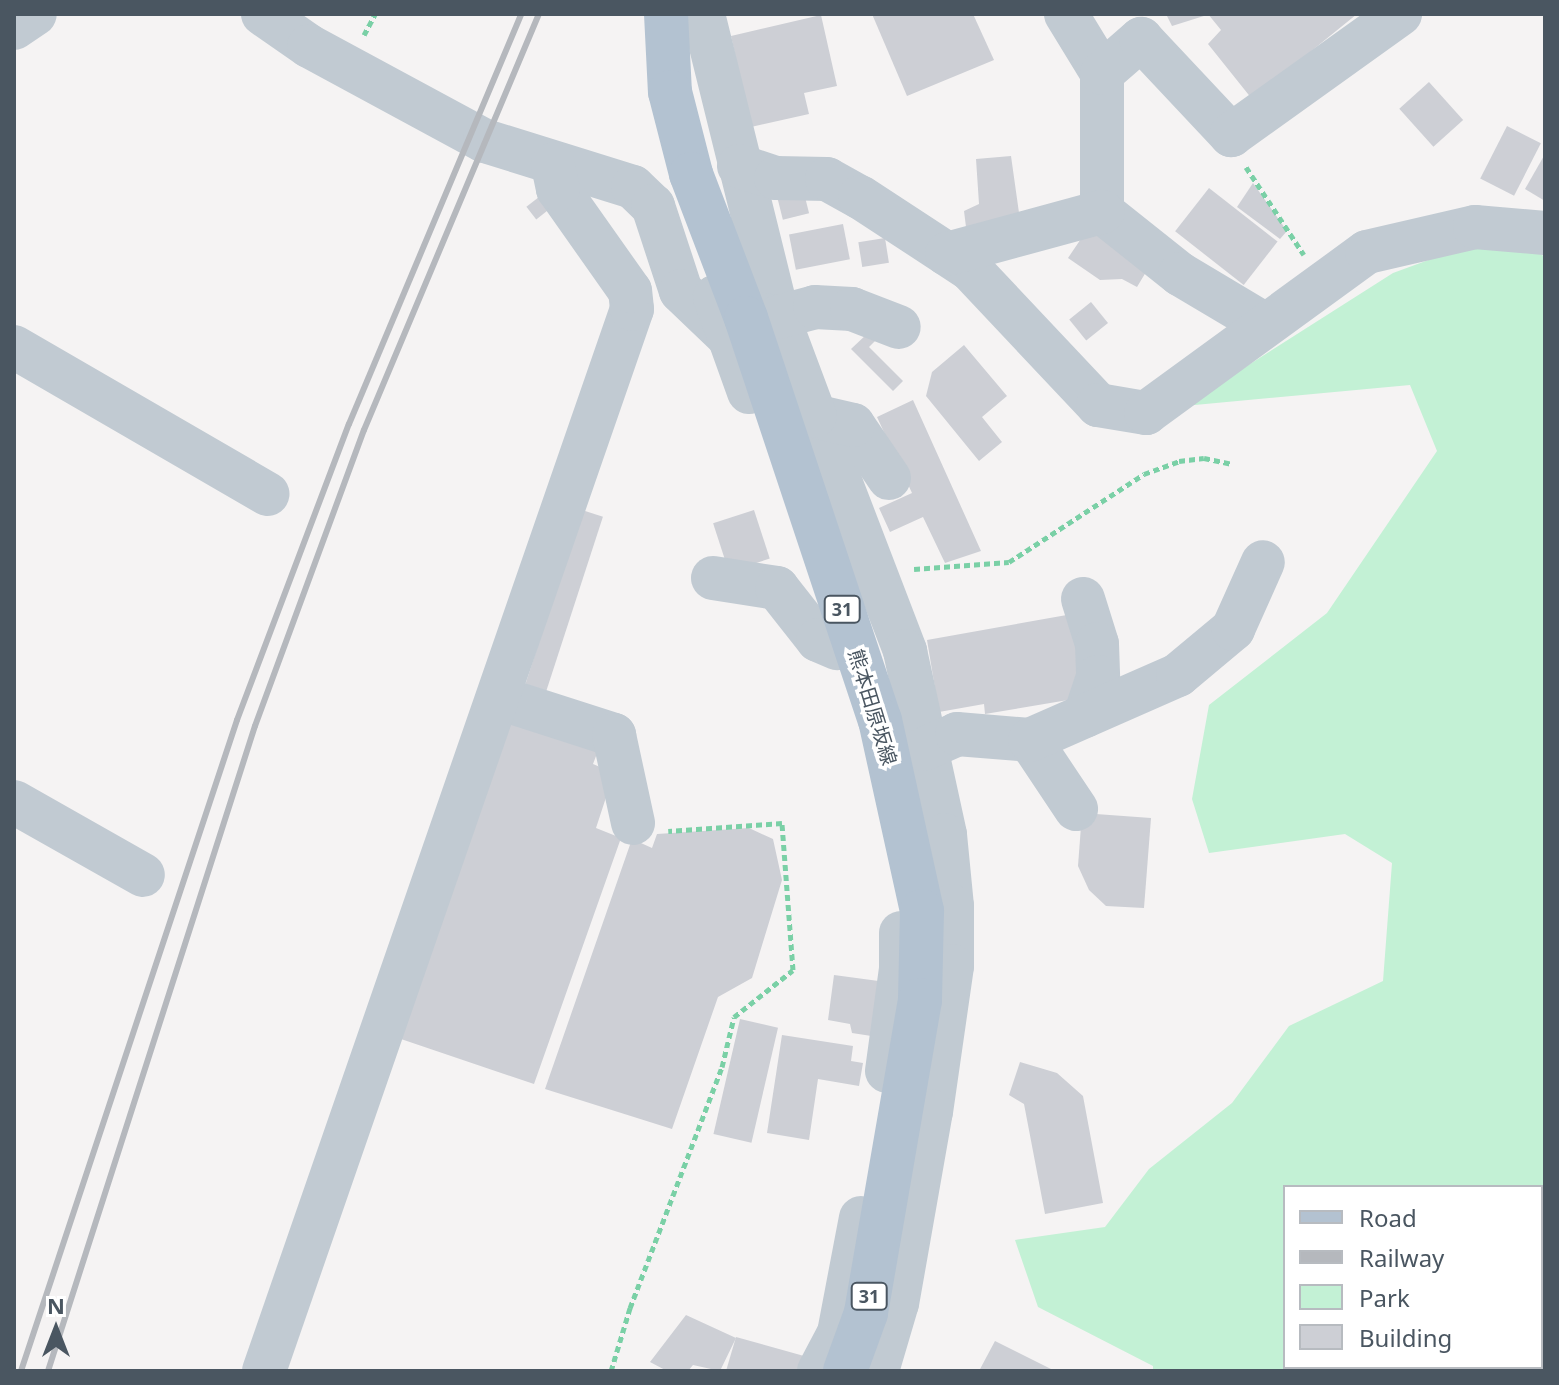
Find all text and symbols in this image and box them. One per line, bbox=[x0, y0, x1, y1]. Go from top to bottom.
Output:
road number: 31 bbox=[822, 595, 862, 623]
street label: 熊本田原坂線 bbox=[844, 646, 902, 768]
legend bbox=[1283, 1185, 1543, 1369]
text: Road bbox=[1359, 1201, 1417, 1234]
text: Railway bbox=[1359, 1241, 1444, 1274]
text: Park bbox=[1359, 1281, 1410, 1314]
road number: 31 bbox=[849, 1282, 889, 1310]
north arrow bbox=[16, 1289, 96, 1369]
text: N bbox=[47, 1290, 65, 1320]
text: Building bbox=[1359, 1321, 1452, 1354]

